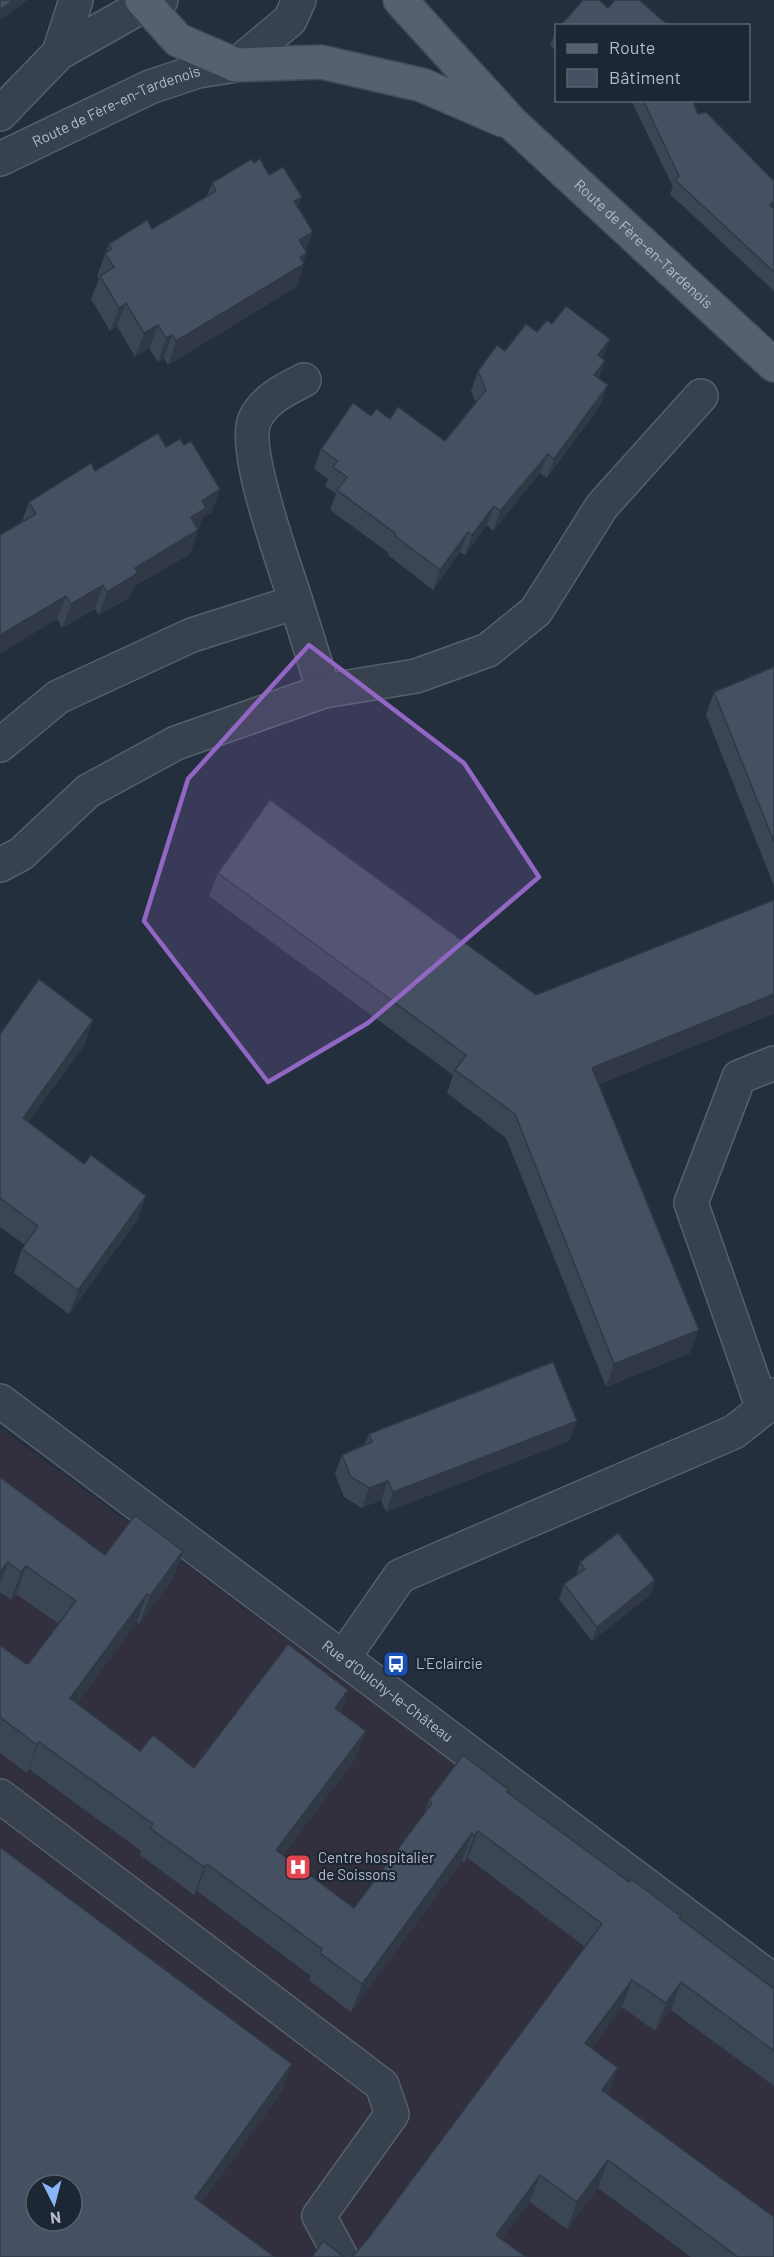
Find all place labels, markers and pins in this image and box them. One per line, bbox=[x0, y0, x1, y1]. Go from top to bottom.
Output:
bus stop icon: L'Eclaircie bbox=[381, 1649, 411, 1679]
place label: L'Eclaircie bbox=[416, 1654, 483, 1672]
place label: Centre hospitalier de Soissons bbox=[318, 1848, 435, 1883]
hospital icon: Centre hospitalier de Soissons bbox=[283, 1852, 313, 1882]

